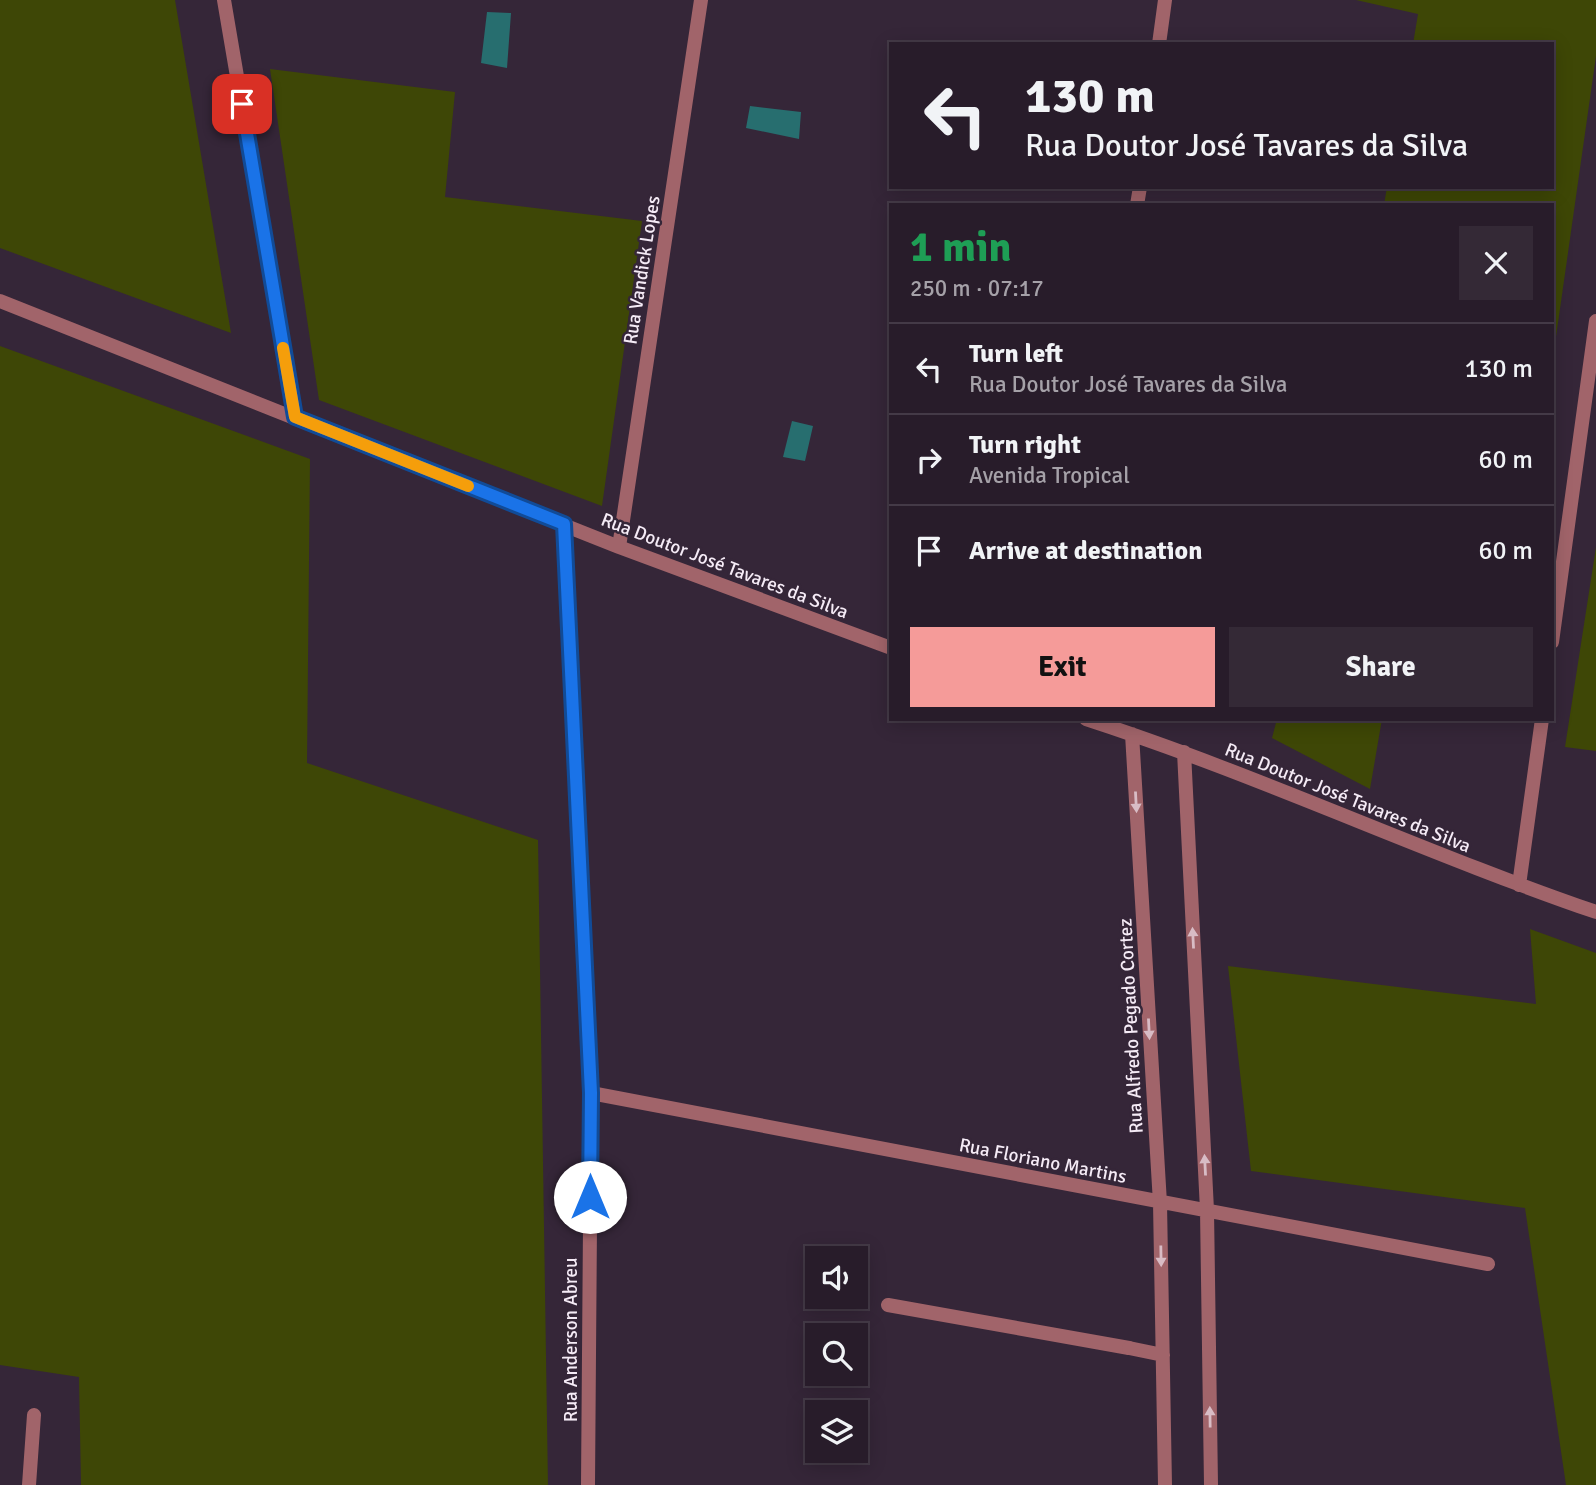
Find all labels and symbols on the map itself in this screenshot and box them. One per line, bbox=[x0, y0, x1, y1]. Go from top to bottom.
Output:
pin bbox=[212, 74, 272, 134]
street label: Rua Vandick Lopes bbox=[618, 194, 666, 346]
street label: Rua Doutor José Tavares da Silva bbox=[598, 508, 852, 624]
street label: Rua Doutor José Tavares da Silva bbox=[1221, 738, 1474, 858]
one-way arrow bbox=[1130, 791, 1141, 813]
street label: Rua Alfredo Pegado Cortez bbox=[1113, 918, 1149, 1134]
one-way arrow bbox=[1187, 926, 1198, 948]
one-way arrow bbox=[1144, 1018, 1155, 1040]
street label: Rua Floriano Martins bbox=[957, 1133, 1128, 1189]
one-way arrow bbox=[1199, 1154, 1210, 1176]
position arrow bbox=[553, 1160, 627, 1234]
one-way arrow bbox=[1155, 1245, 1167, 1267]
street label: Rua Anderson Abreu bbox=[559, 1258, 583, 1422]
one-way arrow bbox=[1204, 1406, 1215, 1428]

